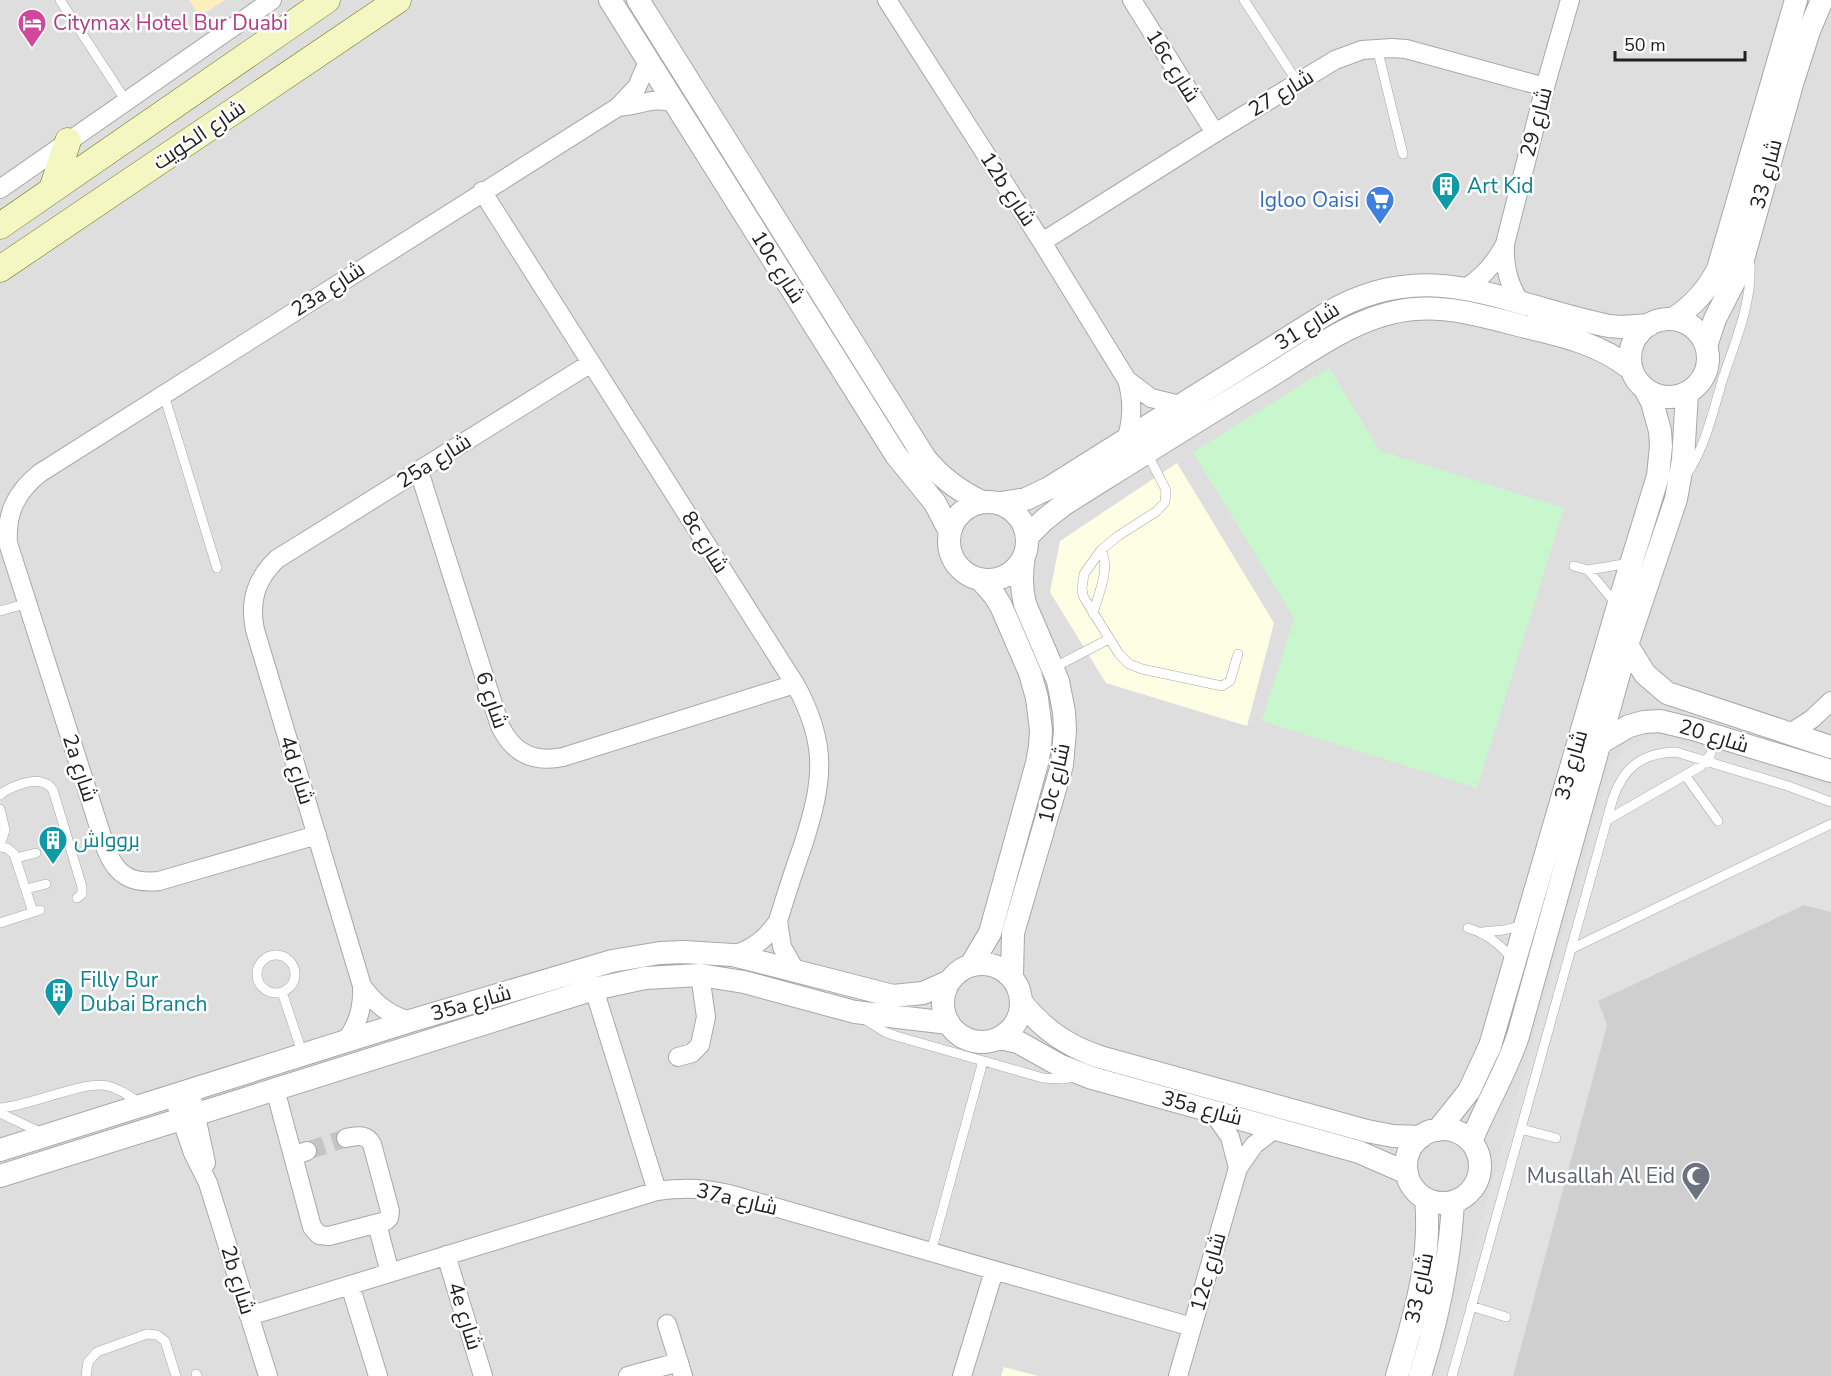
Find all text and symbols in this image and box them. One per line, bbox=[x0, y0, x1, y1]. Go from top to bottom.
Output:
hotel icon: Citymax Hotel Bur Duabi bbox=[16, 7, 48, 49]
place label: Citymax Hotel Bur Duabi bbox=[53, 9, 288, 37]
street label: 16c شارع bbox=[1140, 24, 1206, 108]
scale bar bbox=[1615, 24, 1746, 62]
text: 50 m bbox=[1624, 33, 1666, 57]
street label: شارع 27 bbox=[1243, 63, 1319, 123]
street label: شارع 29 bbox=[1513, 84, 1559, 160]
street label: شارع الكويت bbox=[147, 94, 251, 176]
street label: شارع 33 bbox=[1743, 136, 1789, 212]
street label: 12b شارع bbox=[974, 146, 1042, 232]
building icon: Art Kid bbox=[1430, 170, 1462, 212]
place label: Art Kid bbox=[1467, 172, 1533, 200]
supermarket icon: Igloo Oaisi bbox=[1364, 184, 1396, 226]
place label: Igloo Oaisi bbox=[1259, 186, 1359, 214]
street label: 10c شارع bbox=[745, 225, 811, 309]
street label: 23a شارع bbox=[286, 255, 370, 323]
street label: شارع 31 bbox=[1269, 295, 1345, 357]
street label: 25a شارع bbox=[392, 427, 476, 495]
street label: 8c شارع bbox=[675, 506, 735, 578]
street label: شارع 6 bbox=[469, 668, 515, 732]
street label: شارع 20 bbox=[1676, 712, 1752, 760]
street label: شارع 33 bbox=[1548, 727, 1594, 803]
street label: 2a شارع bbox=[56, 730, 104, 806]
street label: 4d شارع bbox=[273, 732, 321, 808]
street label: 10c شارع bbox=[1031, 740, 1077, 826]
building icon: بروواش bbox=[37, 824, 69, 866]
place label: بروواش bbox=[74, 826, 140, 854]
place label: Filly Bur Dubai Branch bbox=[80, 966, 207, 1018]
building icon: Filly Bur Dubai Branch bbox=[43, 976, 75, 1018]
street label: 35a شارع bbox=[428, 978, 514, 1028]
street label: 35a شارع bbox=[1159, 1084, 1245, 1132]
mosque icon: Musallah Al Eid bbox=[1680, 1160, 1712, 1202]
place label: Musallah Al Eid bbox=[1527, 1162, 1675, 1190]
street label: 37a شارع bbox=[694, 1176, 780, 1222]
street label: 12c شارع bbox=[1183, 1229, 1233, 1315]
street label: 2b شارع bbox=[214, 1242, 262, 1318]
street label: شارع 33 bbox=[1398, 1250, 1440, 1326]
street label: 4e شارع bbox=[441, 1279, 489, 1353]

